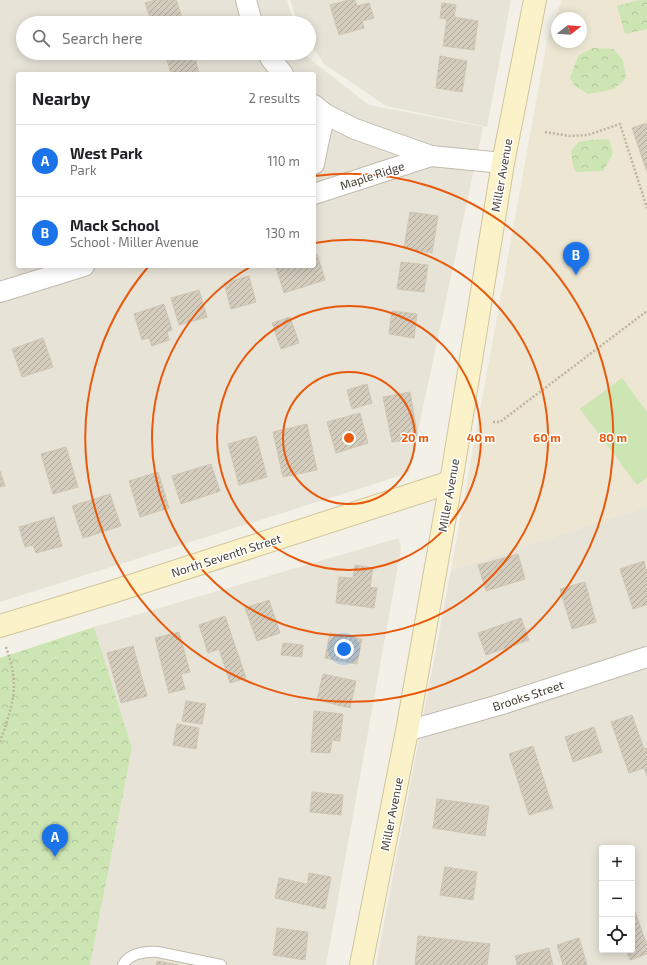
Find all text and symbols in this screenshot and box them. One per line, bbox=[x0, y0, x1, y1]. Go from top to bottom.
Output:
north arrow bbox=[551, 12, 587, 48]
search box bbox=[16, 16, 316, 60]
icon: search bbox=[30, 27, 52, 49]
text: Search here bbox=[62, 29, 143, 47]
text: Nearby bbox=[32, 88, 90, 108]
text: 2 results bbox=[248, 90, 300, 106]
street label: Miller Avenue bbox=[488, 137, 514, 213]
text: West Park bbox=[70, 144, 143, 162]
text: A bbox=[41, 153, 49, 169]
text: 110 m bbox=[268, 153, 300, 169]
street label: Maple Ridge bbox=[338, 158, 406, 192]
text: Park bbox=[70, 162, 97, 178]
text: Mack School bbox=[70, 216, 160, 234]
text: B bbox=[41, 225, 49, 241]
text: 130 m bbox=[265, 225, 300, 241]
text: School · Miller Avenue bbox=[70, 234, 199, 250]
pin: B bbox=[563, 242, 589, 275]
text: 20 m bbox=[401, 430, 429, 444]
text: 40 m bbox=[467, 430, 495, 444]
text: 60 m bbox=[533, 430, 561, 444]
text: 80 m bbox=[599, 430, 627, 444]
centre of rings bbox=[342, 431, 356, 445]
street label: Miller Avenue bbox=[435, 457, 461, 533]
street label: North Seventh Street bbox=[169, 530, 283, 579]
your location bbox=[334, 639, 354, 659]
street label: Brooks Street bbox=[491, 677, 566, 713]
street label: Miller Avenue bbox=[377, 776, 405, 852]
pin: A bbox=[42, 824, 68, 857]
map controls bbox=[599, 845, 635, 953]
button: + bbox=[599, 845, 635, 881]
button: − bbox=[599, 881, 635, 917]
button: locate bbox=[599, 917, 635, 953]

